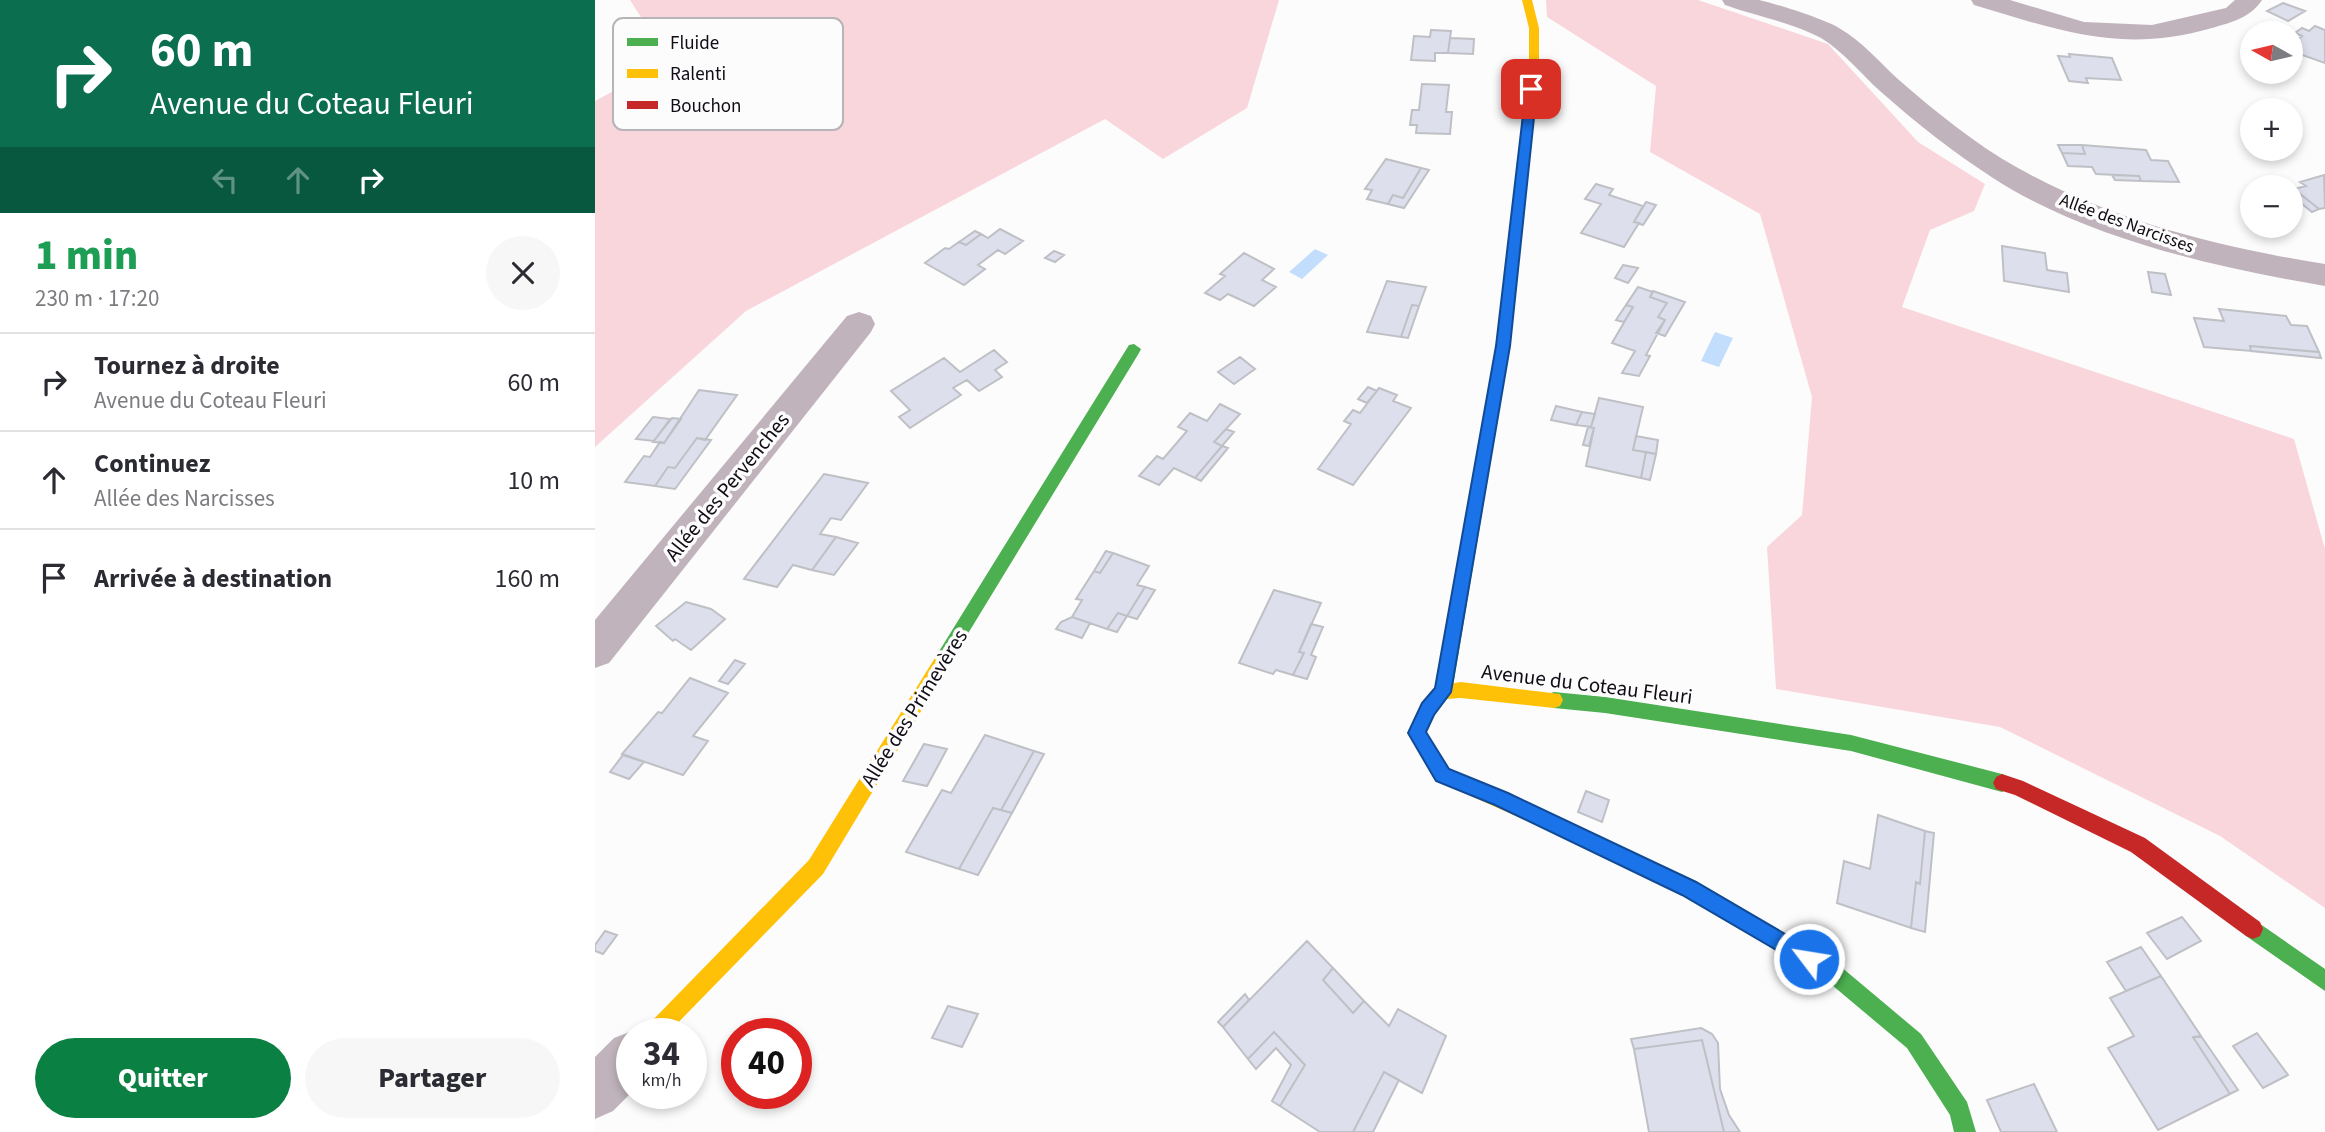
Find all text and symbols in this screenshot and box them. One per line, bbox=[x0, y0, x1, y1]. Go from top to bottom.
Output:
text: 60 m bbox=[150, 16, 254, 86]
legend bbox=[613, 18, 843, 130]
north arrow bbox=[2240, 21, 2303, 84]
map controls bbox=[2240, 21, 2303, 238]
icon: right bbox=[35, 28, 126, 119]
text: Fluide bbox=[670, 30, 719, 57]
pin bbox=[1501, 59, 1561, 119]
text: Ralenti bbox=[670, 61, 726, 88]
icon: arrive bbox=[1512, 70, 1550, 108]
text: Avenue du Coteau Fleuri bbox=[150, 81, 474, 127]
text: Bouchon bbox=[670, 93, 742, 120]
button: + bbox=[2240, 98, 2303, 161]
icon: left bbox=[206, 161, 244, 199]
icon: ahead bbox=[279, 161, 317, 199]
icon: right bbox=[352, 161, 390, 199]
button: − bbox=[2240, 175, 2303, 238]
street label: Allée des Narcisses bbox=[2056, 188, 2198, 259]
text: 1 min bbox=[35, 226, 138, 286]
button: close bbox=[486, 236, 560, 310]
text: 230 m · 17:20 bbox=[35, 282, 159, 315]
text: Tournez à droite bbox=[94, 347, 280, 384]
icon: right bbox=[35, 363, 73, 401]
text: 60 m bbox=[507, 364, 560, 401]
text: Avenue du Coteau Fleuri bbox=[94, 384, 327, 417]
street label: Allée des Pervenches bbox=[658, 406, 797, 568]
text: Continuez bbox=[94, 445, 210, 482]
icon: ahead bbox=[35, 461, 73, 499]
text: 10 m bbox=[507, 462, 560, 499]
text: Allée des Narcisses bbox=[94, 482, 275, 515]
icon: arrive bbox=[35, 559, 73, 597]
text: Arrivée à destination bbox=[94, 560, 332, 597]
text: 160 m bbox=[494, 560, 560, 597]
street label: Allée des Primevères bbox=[853, 623, 975, 793]
street label: Avenue du Coteau Fleuri bbox=[1480, 656, 1694, 712]
position arrow bbox=[1772, 922, 1846, 996]
speed limit sign: 40 bbox=[721, 1018, 812, 1109]
text: 34 bbox=[643, 1029, 680, 1079]
button: Quitter bbox=[35, 1038, 291, 1118]
button: Partager bbox=[305, 1038, 560, 1118]
text: km/h bbox=[642, 1068, 681, 1093]

